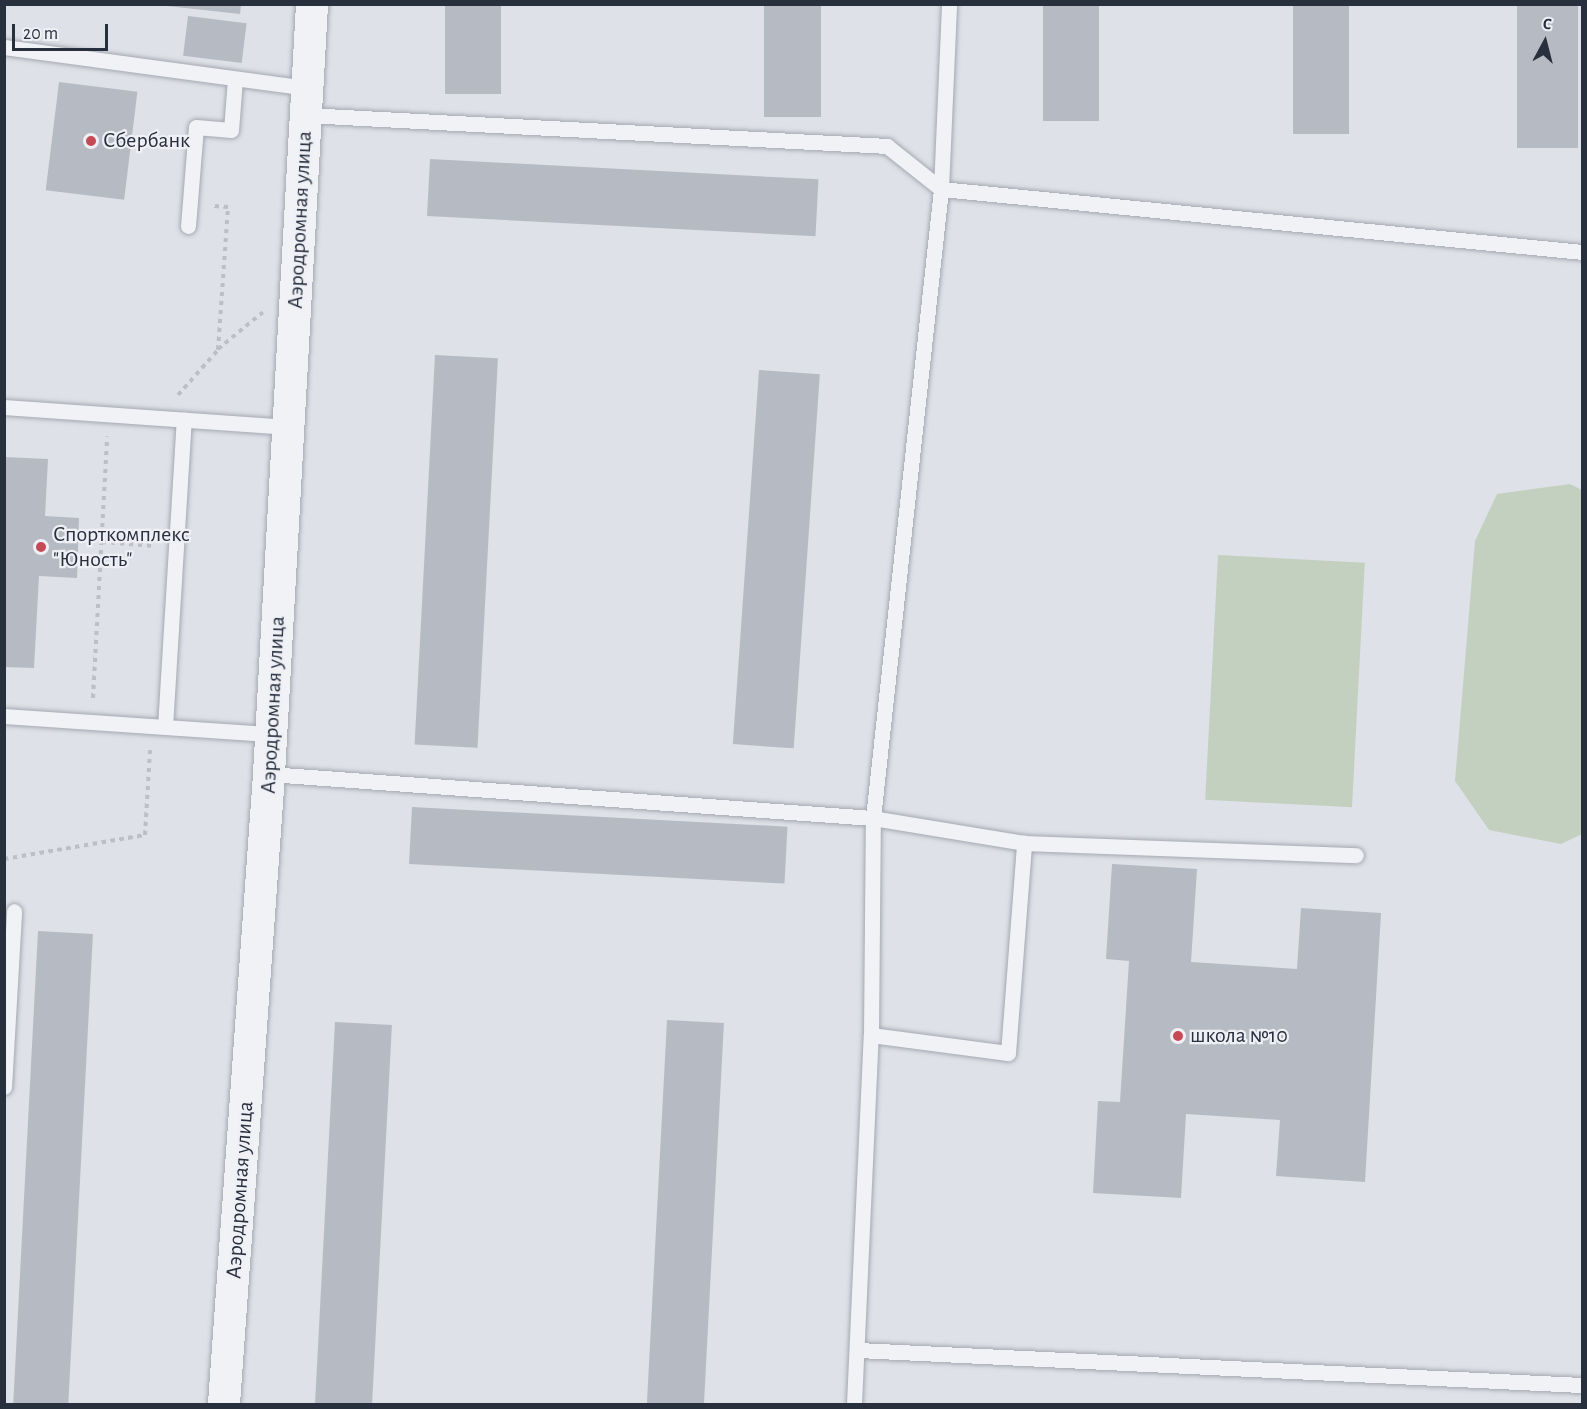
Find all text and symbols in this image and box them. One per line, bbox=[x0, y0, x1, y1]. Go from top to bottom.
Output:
scale bar bbox=[15, 12, 111, 50]
north arrow bbox=[1515, 12, 1575, 72]
text: С bbox=[1542, 16, 1553, 33]
text: 20 m bbox=[23, 25, 58, 43]
place label: Сбербанк bbox=[103, 128, 190, 154]
street label: Аэродромная улица bbox=[282, 130, 318, 310]
marker: Сбербанк bbox=[84, 134, 98, 148]
place label: Спорткомплекс "Юность" bbox=[53, 521, 190, 572]
marker: Спорткомплекс "Юность" bbox=[34, 540, 48, 554]
street label: Аэродромная улица bbox=[255, 615, 291, 795]
place label: школа №10 bbox=[1190, 1023, 1288, 1049]
marker: школа №10 bbox=[1171, 1029, 1185, 1043]
street label: Аэродромная улица bbox=[221, 1100, 259, 1280]

